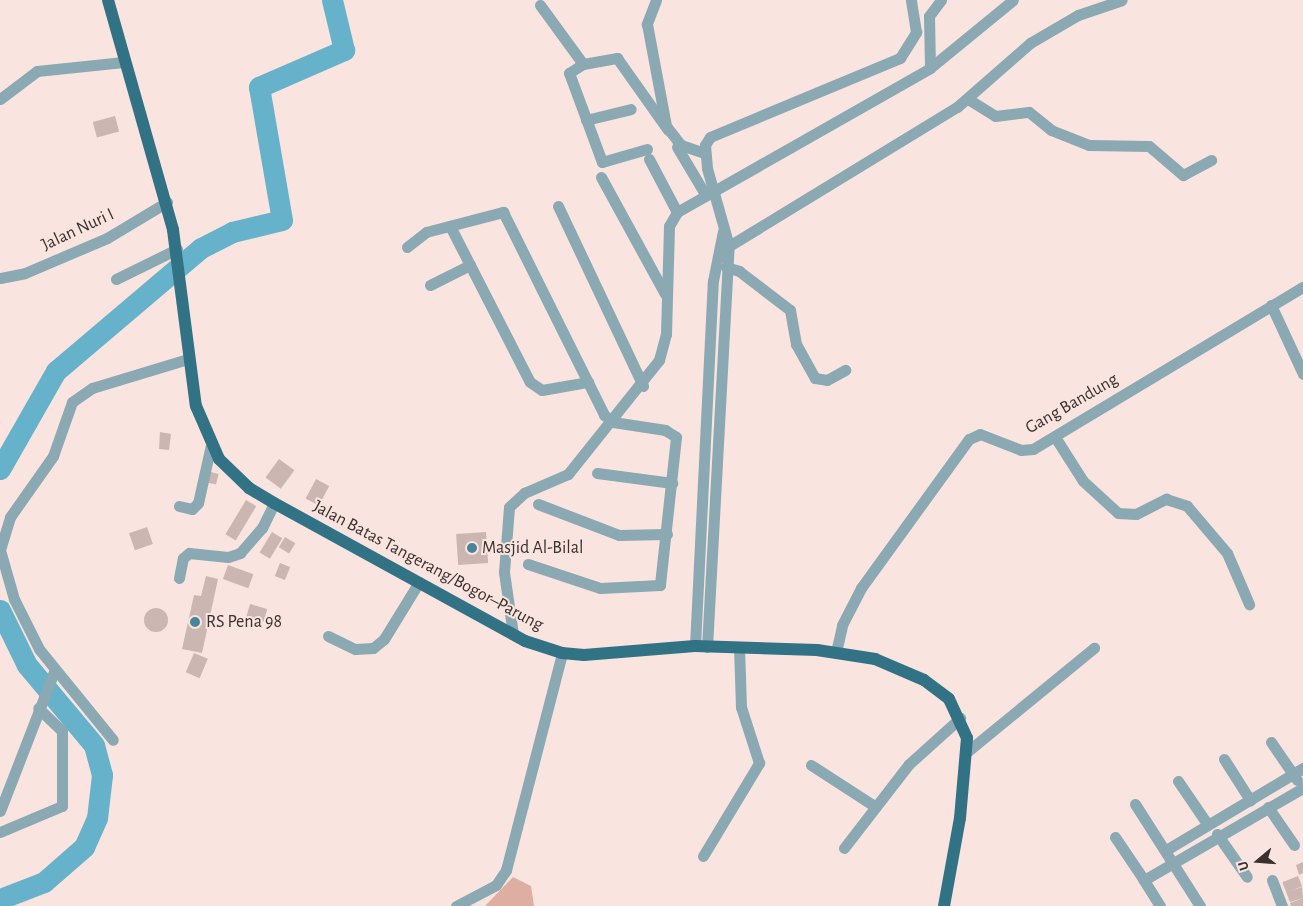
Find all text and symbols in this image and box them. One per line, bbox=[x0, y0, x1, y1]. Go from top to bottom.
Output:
street label: Jalan Nuri I bbox=[38, 204, 118, 256]
street label: Gang Bandung bbox=[1022, 369, 1122, 439]
street label: Jalan Batas Tangerang/Bogor–Parung bbox=[309, 496, 547, 636]
place label: Masjid Al-Bilal bbox=[482, 537, 583, 559]
marker: Masjid Al-Bilal bbox=[466, 542, 478, 554]
place label: RS Pena 98 bbox=[206, 611, 282, 633]
marker: RS Pena 98 bbox=[188, 615, 202, 629]
north arrow bbox=[1233, 836, 1283, 886]
text: U bbox=[1236, 859, 1252, 872]

